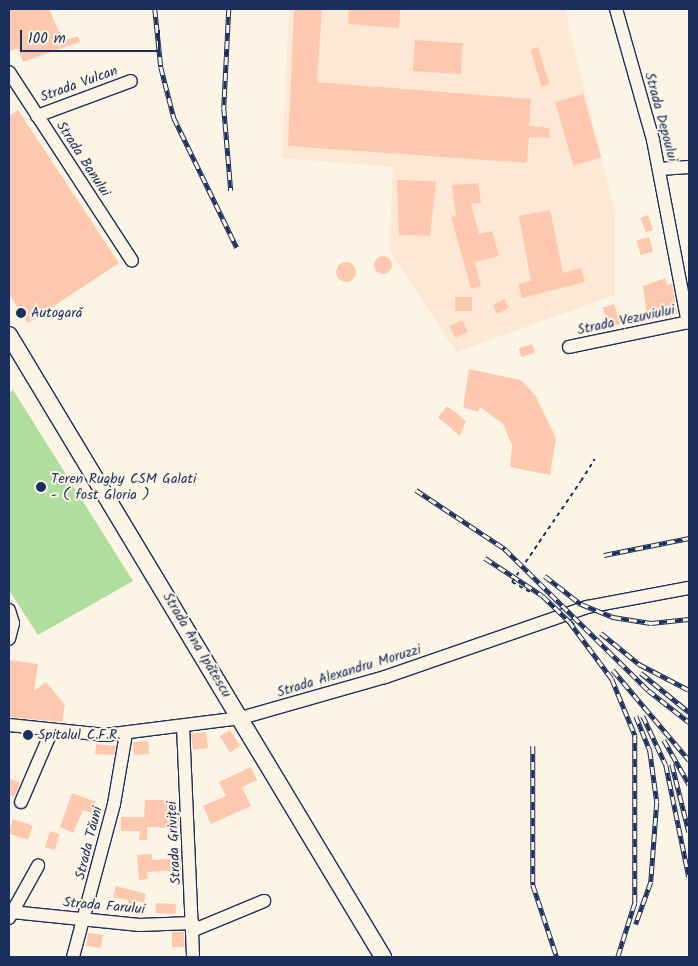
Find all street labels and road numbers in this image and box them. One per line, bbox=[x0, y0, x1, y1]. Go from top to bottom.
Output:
street label: Strada Vulcan bbox=[38, 62, 120, 106]
street label: Strada Depoului bbox=[641, 70, 681, 164]
street label: Strada Banului bbox=[52, 118, 114, 200]
street label: Strada Vezuviului bbox=[576, 301, 676, 339]
street label: Strada Ana Ipătescu bbox=[159, 589, 235, 701]
street label: Strada Alexandru Moruzzi bbox=[275, 641, 423, 701]
street label: Strada Griviței bbox=[163, 801, 185, 885]
street label: Strada Tăuni bbox=[72, 805, 106, 881]
street label: Strada Farului bbox=[62, 894, 146, 918]

